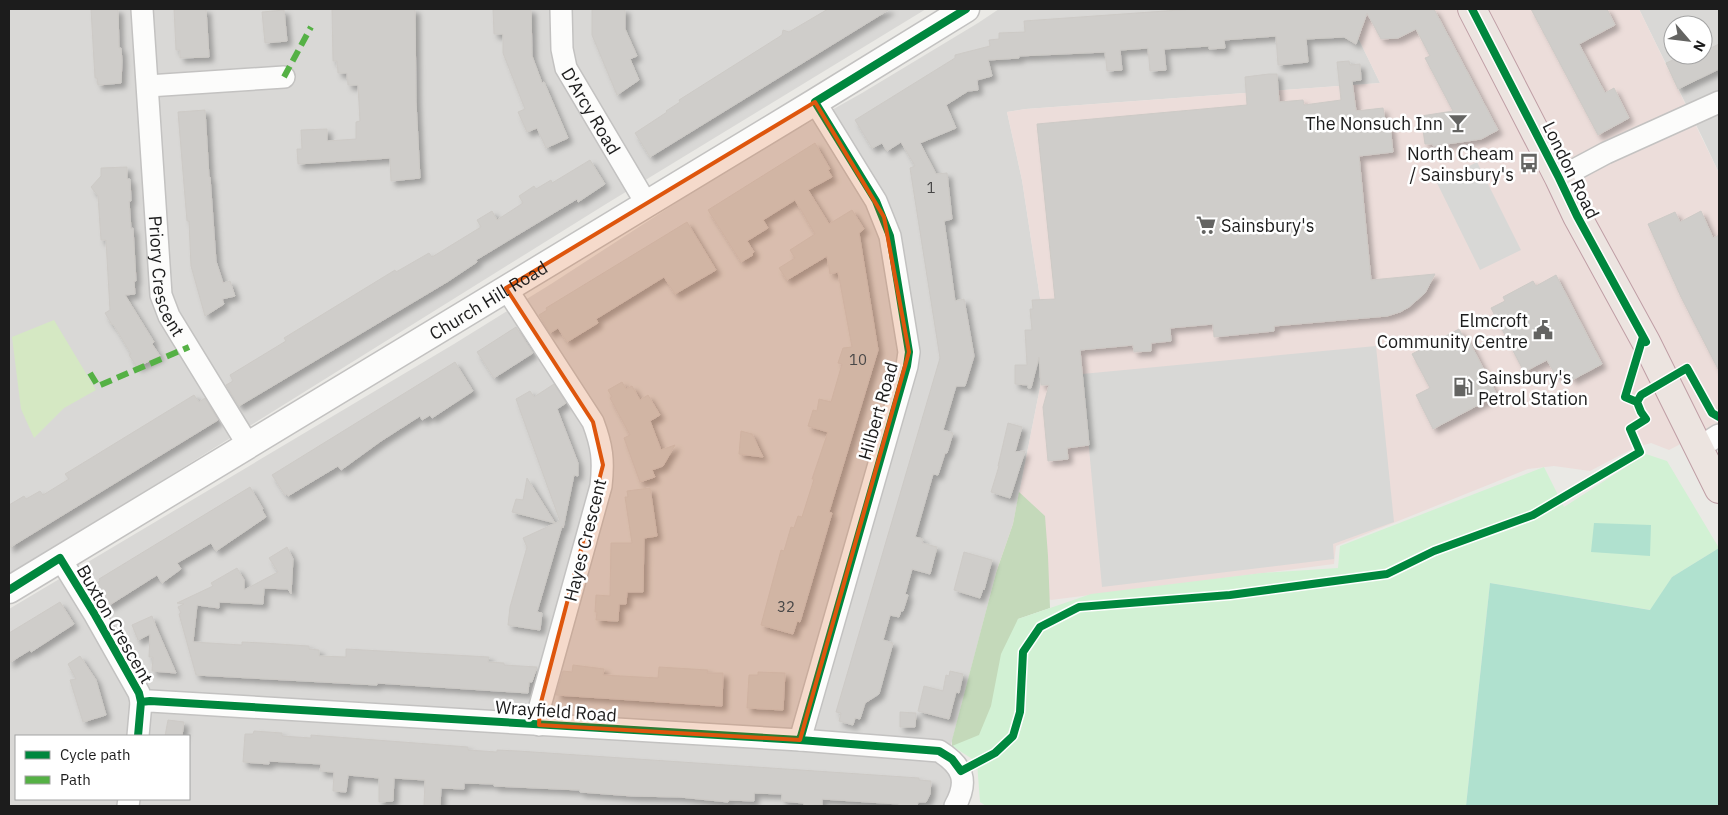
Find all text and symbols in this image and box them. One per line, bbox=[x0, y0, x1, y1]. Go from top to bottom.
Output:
north arrow bbox=[1663, 15, 1713, 65]
text: N bbox=[1689, 37, 1710, 55]
street label: D'Arcy Road bbox=[557, 63, 626, 158]
place label: The Nonsuch Inn bbox=[1305, 112, 1443, 135]
bar icon: The Nonsuch Inn bbox=[1447, 112, 1469, 134]
street label: London Road bbox=[1538, 118, 1604, 222]
place label: North Cheam / Sainsbury's bbox=[1407, 142, 1514, 186]
bus stop icon: North Cheam / Sainsbury's bbox=[1518, 152, 1540, 174]
house number: 1 bbox=[926, 178, 936, 197]
supermarket icon: Sainsbury's bbox=[1195, 214, 1217, 236]
place label: Sainsbury's bbox=[1221, 214, 1314, 237]
street label: Priory Crescent bbox=[144, 215, 190, 341]
street label: Church Hill Road bbox=[425, 255, 551, 345]
place label: Elmcroft Community Centre bbox=[1377, 309, 1528, 353]
public building icon: Elmcroft Community Centre bbox=[1532, 319, 1554, 341]
house number: 10 bbox=[849, 350, 867, 369]
street label: Hilbert Road bbox=[853, 359, 903, 463]
place label: Sainsbury's Petrol Station bbox=[1478, 366, 1588, 410]
fuel station icon: Sainsbury's Petrol Station bbox=[1452, 376, 1474, 398]
street label: Hayes Crescent bbox=[559, 476, 611, 604]
street label: Buxton Crescent bbox=[72, 560, 158, 688]
house number: 32 bbox=[777, 597, 795, 616]
street label: Wrayfield Road bbox=[494, 695, 618, 727]
legend bbox=[15, 735, 190, 800]
text: Cycle path bbox=[60, 745, 131, 764]
text: Path bbox=[60, 770, 91, 789]

